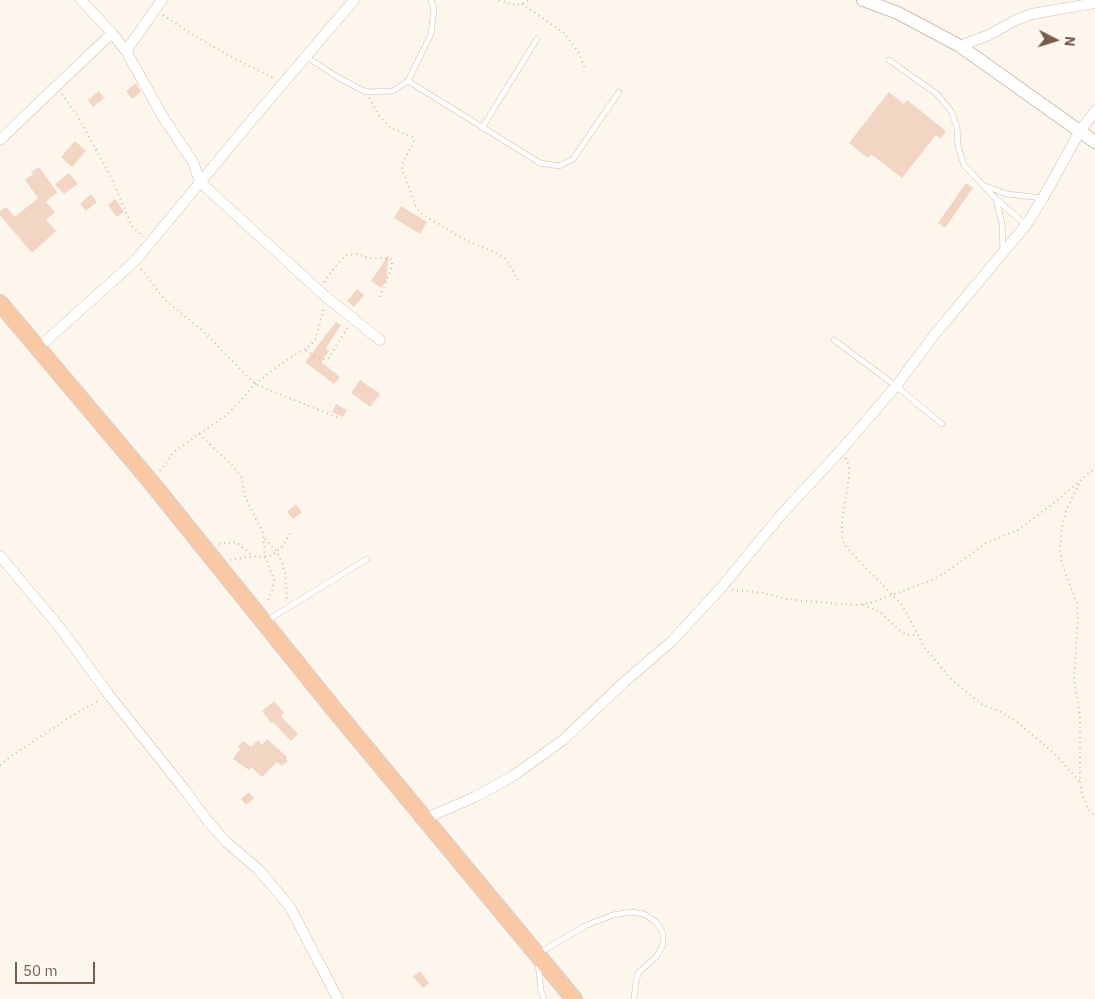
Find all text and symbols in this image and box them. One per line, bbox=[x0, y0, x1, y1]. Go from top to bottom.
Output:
north arrow bbox=[1030, 15, 1080, 65]
text: N bbox=[1061, 35, 1079, 47]
scale bar bbox=[18, 952, 98, 984]
text: 50 m bbox=[23, 961, 58, 980]

